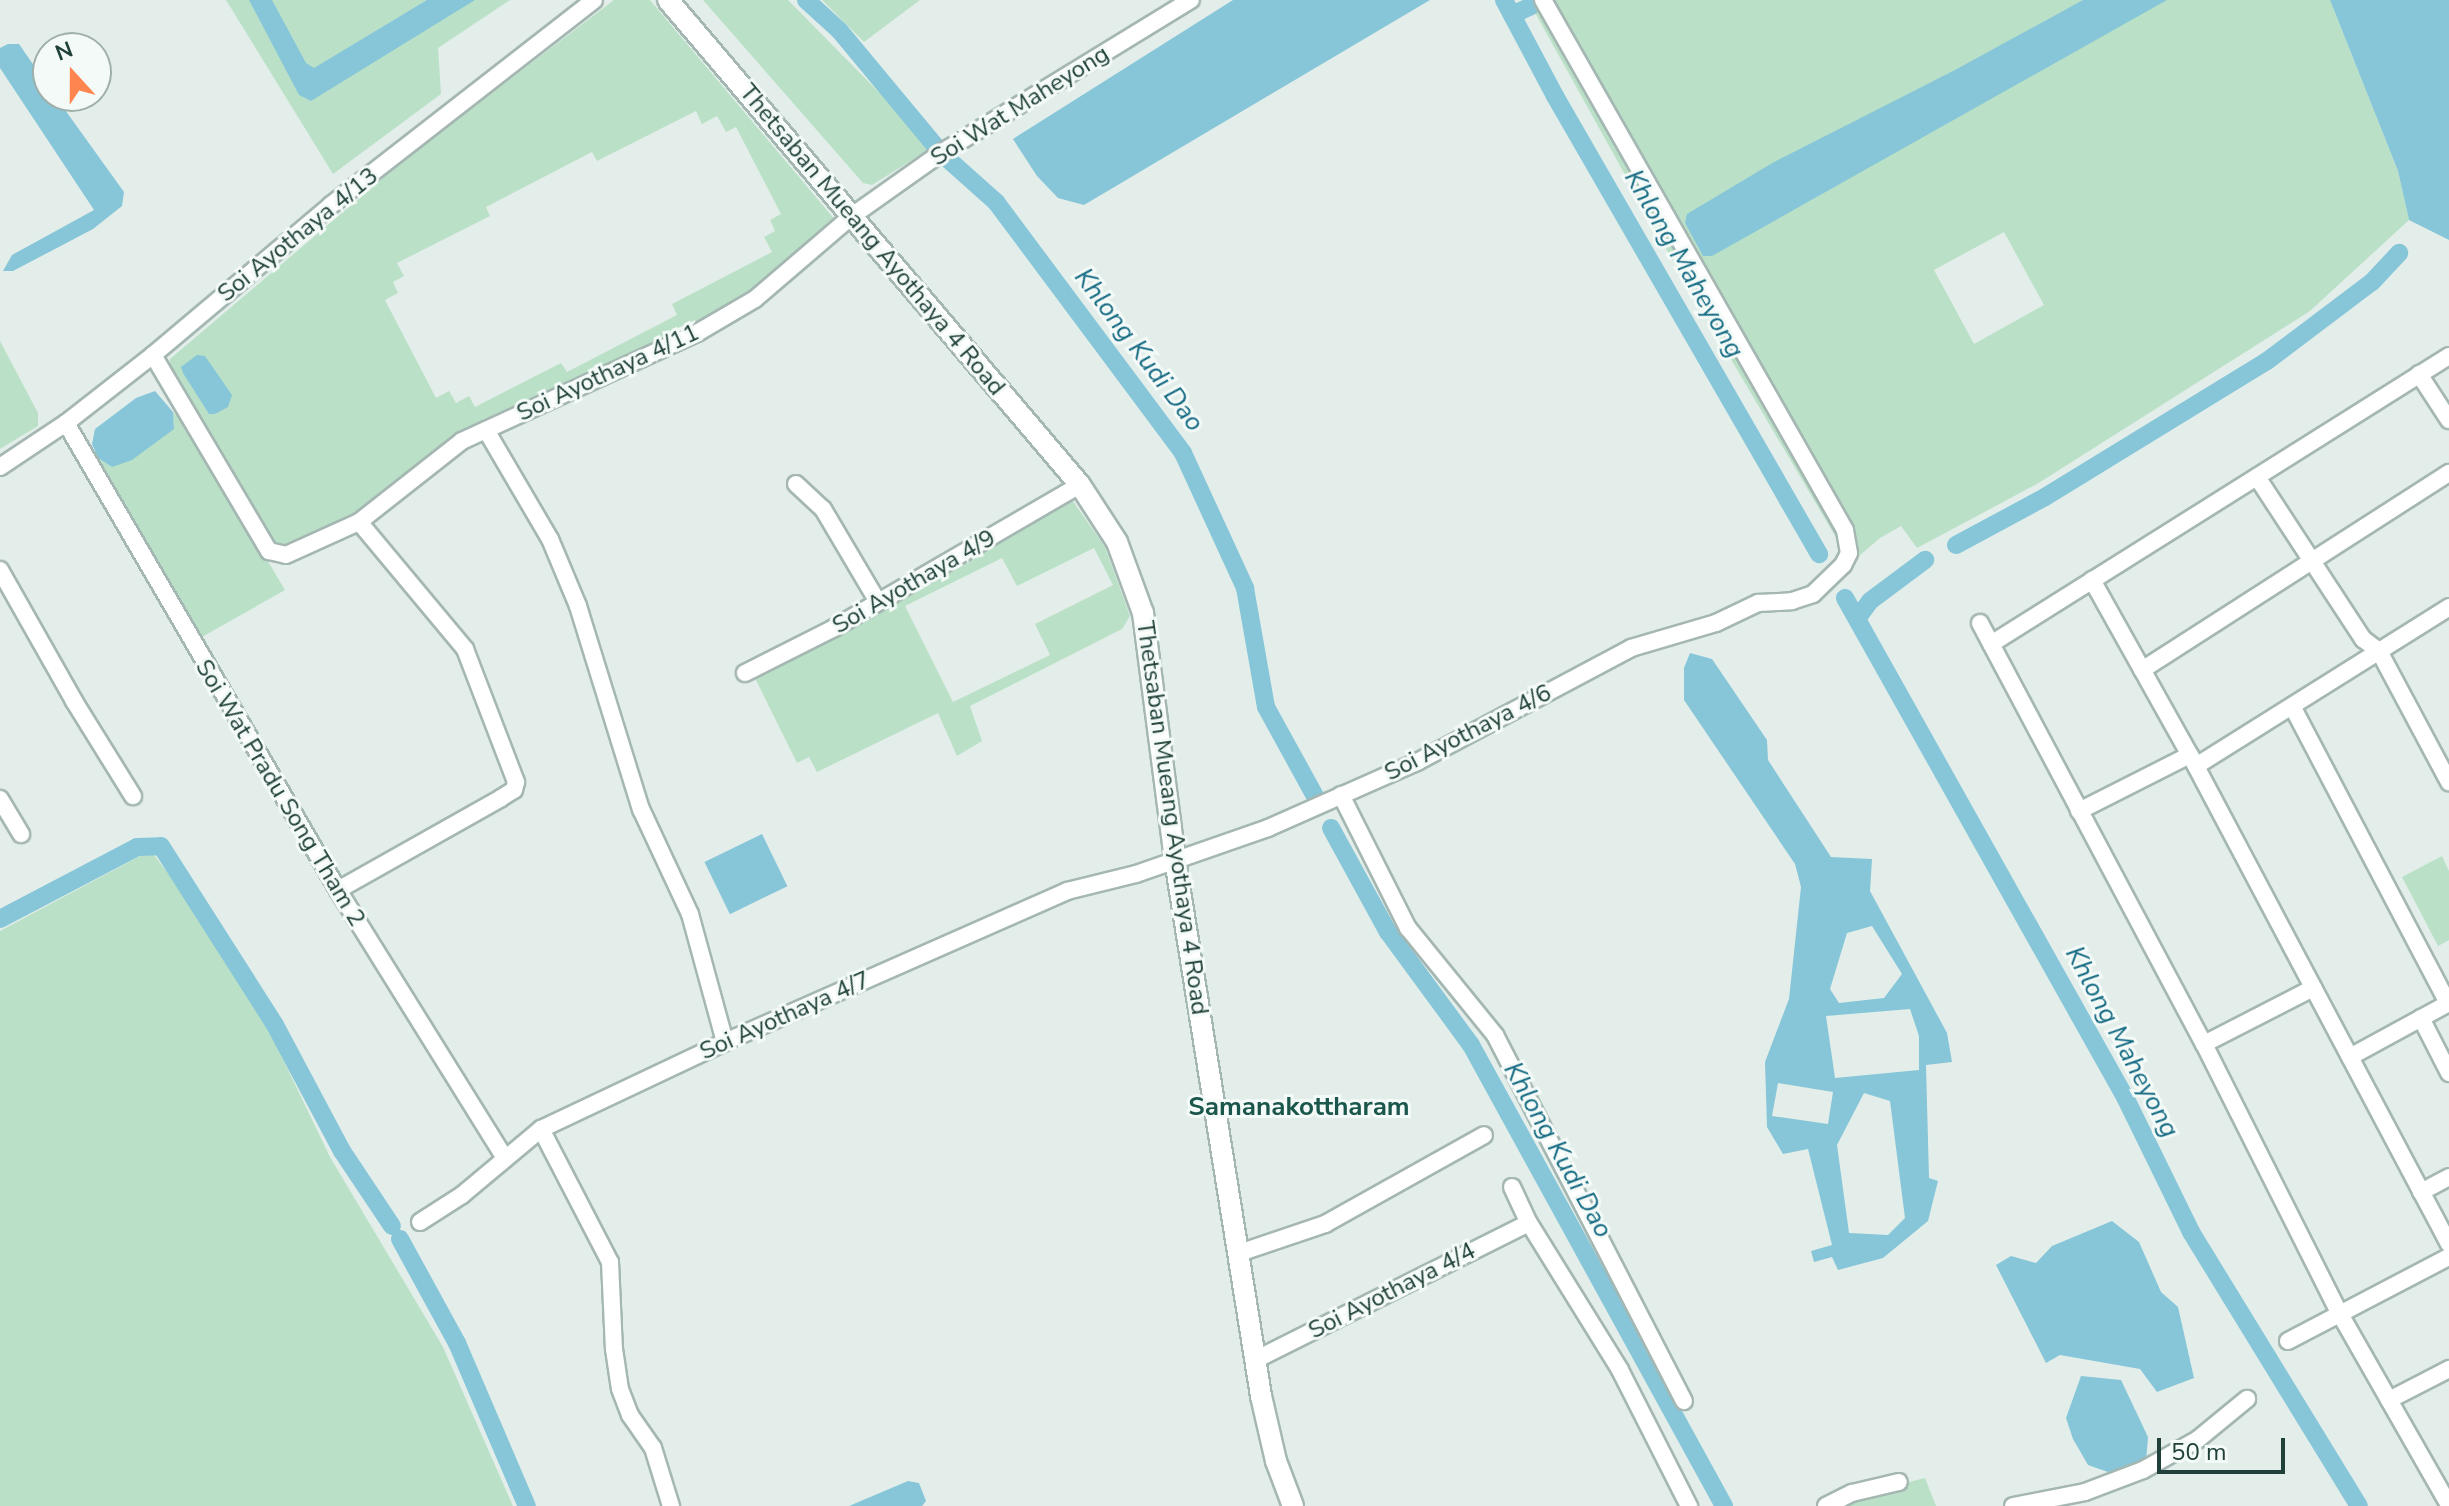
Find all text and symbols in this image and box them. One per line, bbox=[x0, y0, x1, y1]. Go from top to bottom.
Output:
north arrow bbox=[32, 32, 112, 112]
text: N bbox=[51, 35, 77, 68]
street label: Soi Wat Maheyong bbox=[926, 40, 1114, 172]
street label: Thetsaban Mueang Ayothaya 4 Road bbox=[733, 78, 1011, 402]
street label: Soi Ayothaya 4/13 bbox=[212, 162, 384, 308]
water label: Khlong Maheyong bbox=[1618, 164, 1750, 364]
water label: Khlong Kudi Dao bbox=[1068, 262, 1210, 438]
street label: Soi Ayothaya 4/11 bbox=[512, 318, 704, 428]
street label: Soi Ayothaya 4/9 bbox=[827, 524, 1001, 640]
street label: Thetsaban Mueang Ayothaya 4 Road bbox=[1130, 619, 1214, 1017]
street label: Soi Wat Pradu Song Tham 2 bbox=[189, 655, 371, 931]
street label: Soi Ayothaya 4/6 bbox=[1380, 679, 1556, 787]
water label: Khlong Maheyong bbox=[2059, 941, 2185, 1143]
street label: Soi Ayothaya 4/7 bbox=[695, 966, 875, 1066]
water label: Khlong Kudi Dao bbox=[1497, 1057, 1619, 1243]
district label: Samanakottharam bbox=[1188, 1091, 1410, 1123]
street label: Soi Ayothaya 4/4 bbox=[1304, 1237, 1480, 1345]
scale bar bbox=[2161, 1422, 2289, 1472]
text: 50 m bbox=[2171, 1436, 2227, 1468]

